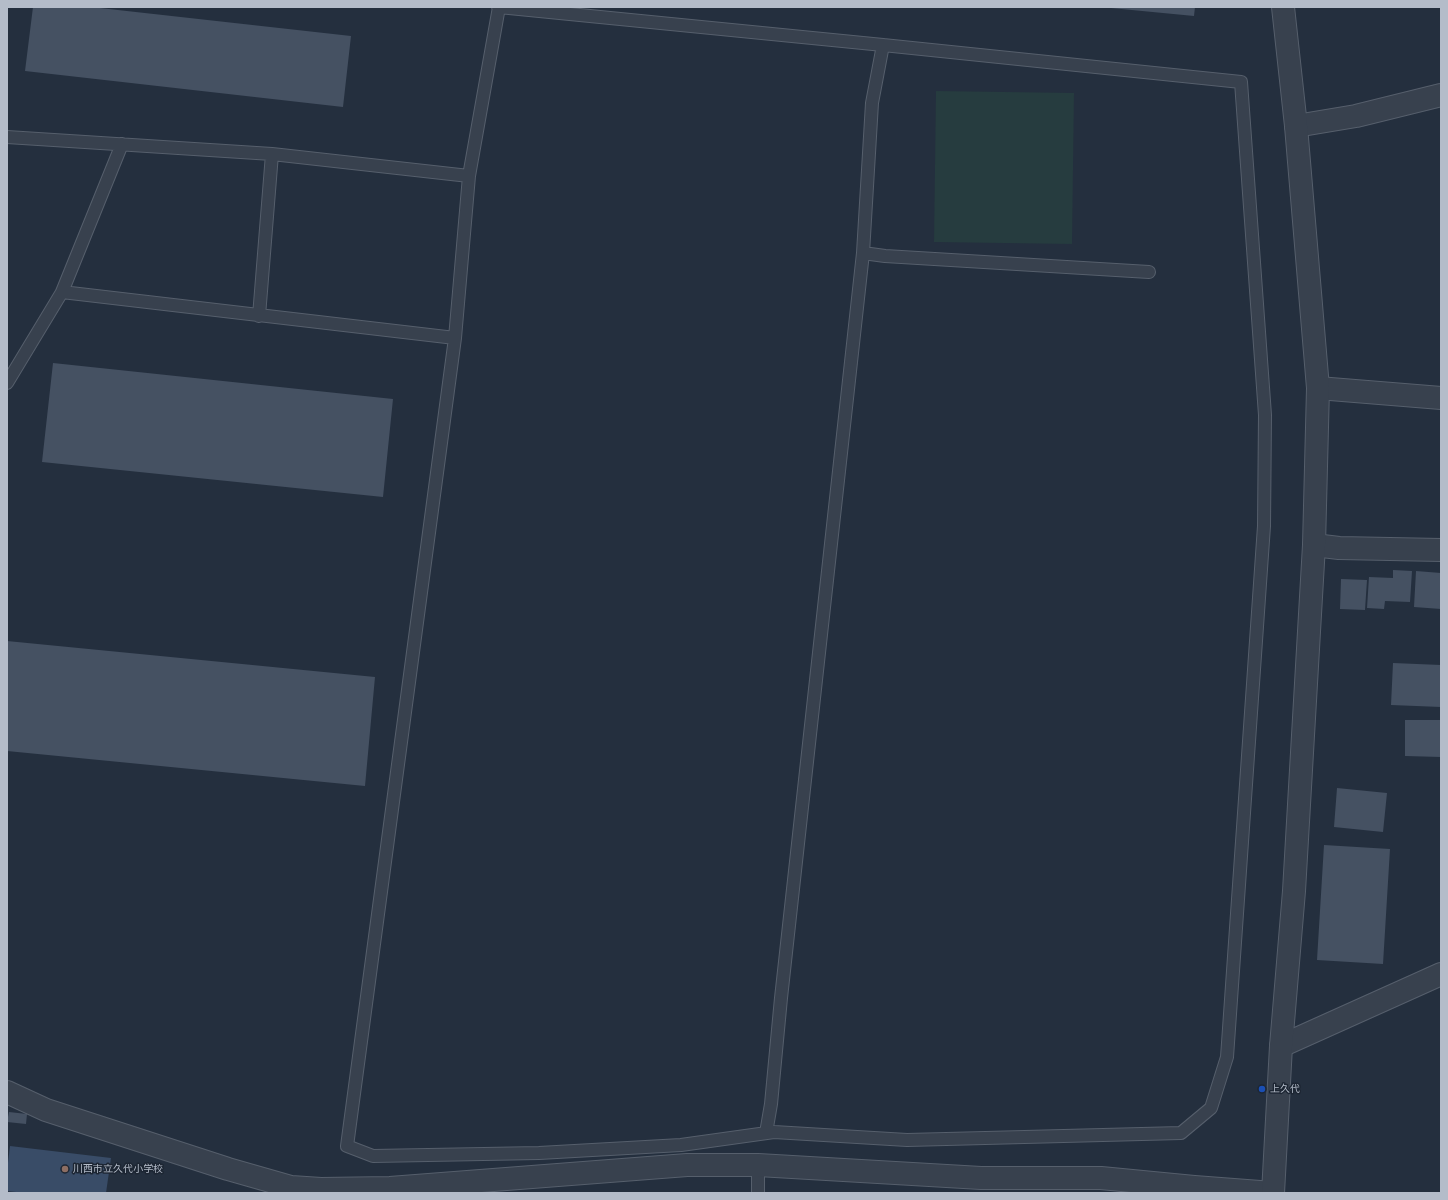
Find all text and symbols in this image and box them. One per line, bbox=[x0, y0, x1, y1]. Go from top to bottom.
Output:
place label: 上久代 bbox=[1270, 1083, 1300, 1095]
marker: 上久代 bbox=[1257, 1084, 1267, 1094]
place label: 川西市立久代小学校 bbox=[73, 1163, 163, 1175]
marker: 川西市立久代小学校 bbox=[60, 1164, 70, 1174]

